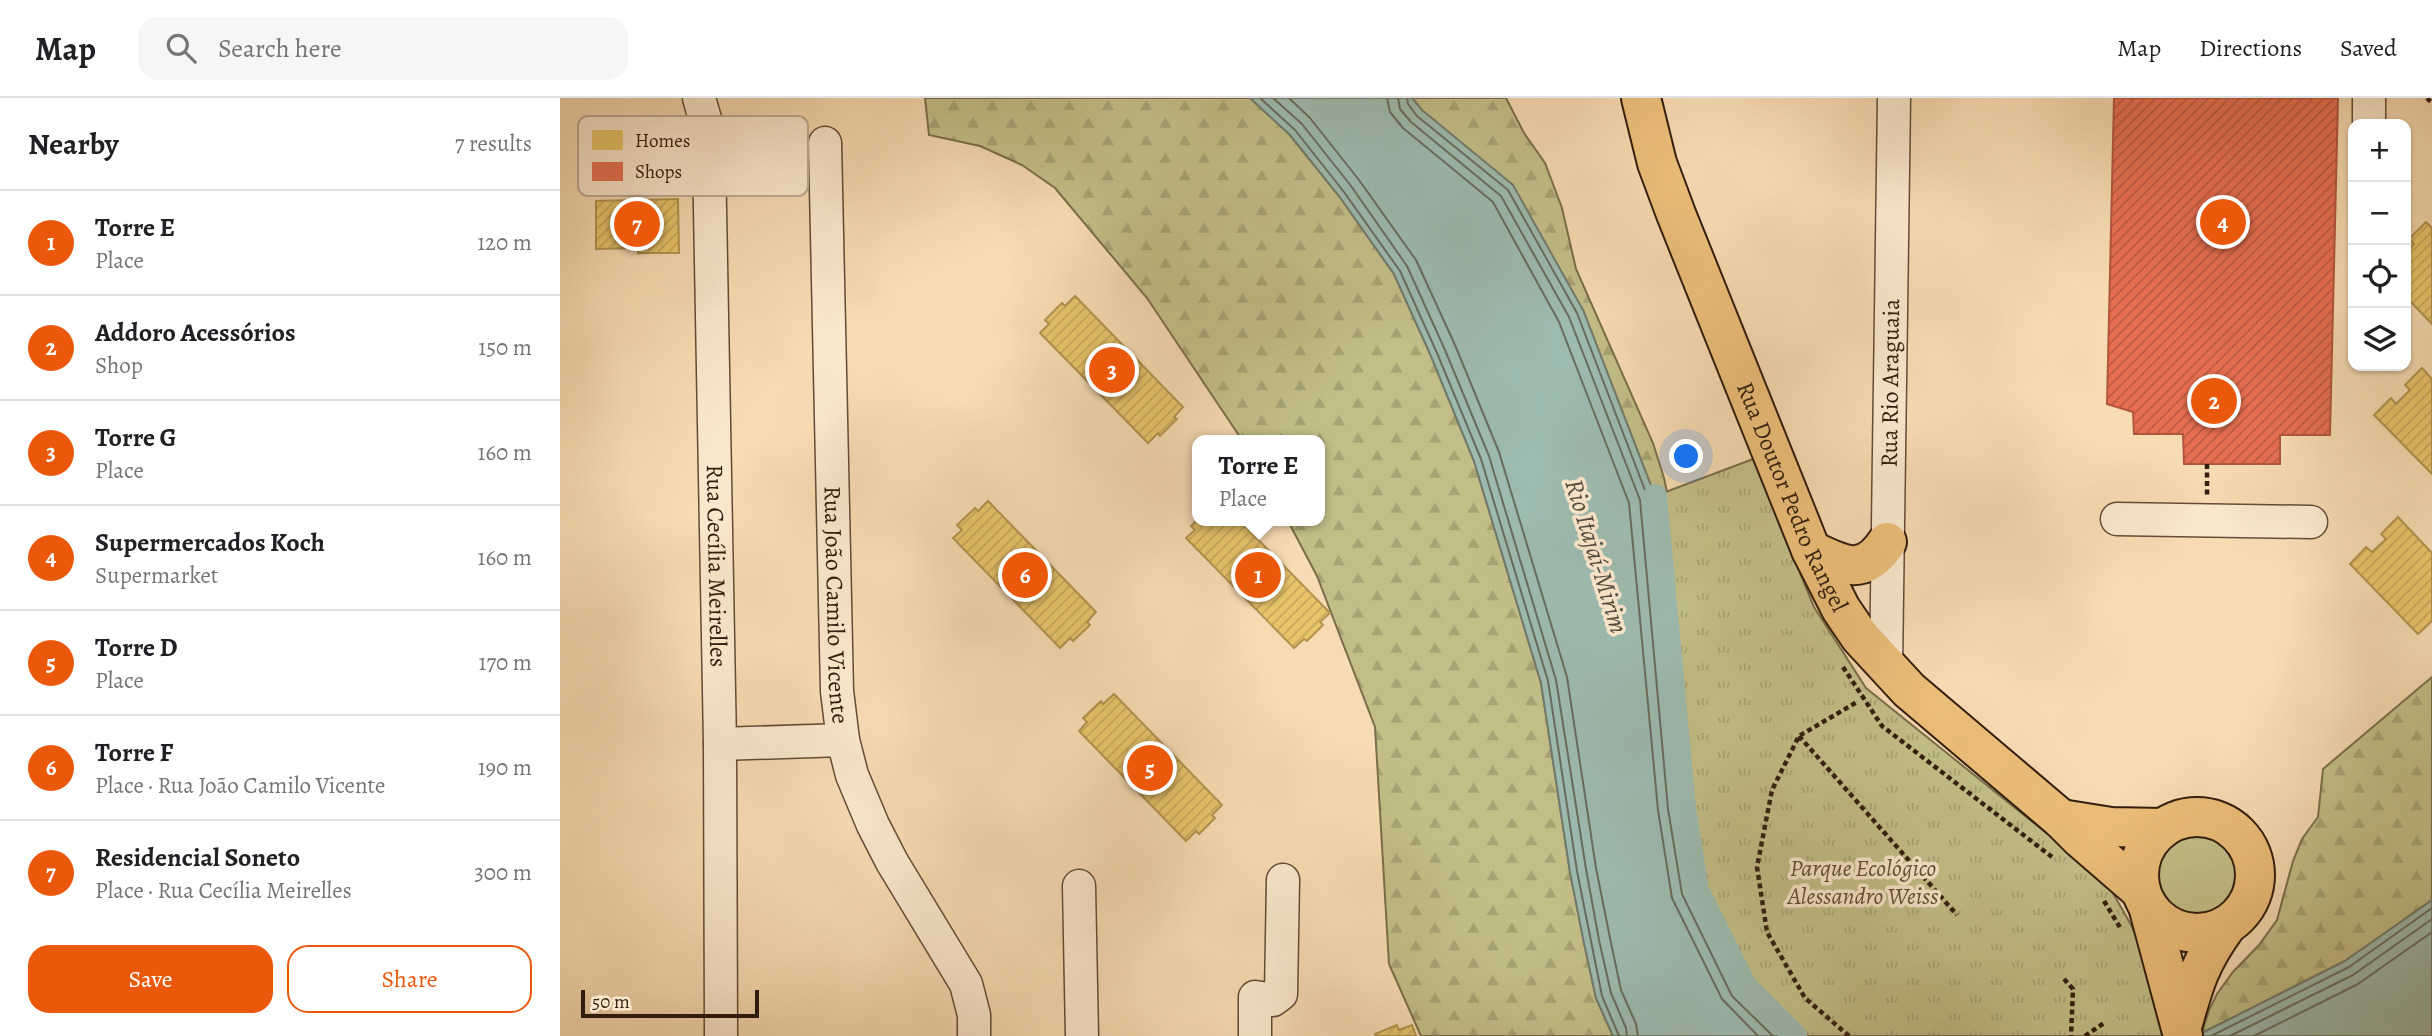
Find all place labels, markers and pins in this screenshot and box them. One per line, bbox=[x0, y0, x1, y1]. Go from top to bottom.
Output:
pin: 4 bbox=[2200, 196, 2246, 248]
pin: 7 bbox=[614, 198, 660, 250]
pin: 3 bbox=[1089, 344, 1135, 396]
pin: 2 bbox=[2191, 375, 2237, 427]
pin: 6 bbox=[1002, 549, 1048, 601]
pin: 1 bbox=[1235, 549, 1281, 601]
pin: 5 bbox=[1127, 742, 1173, 794]

